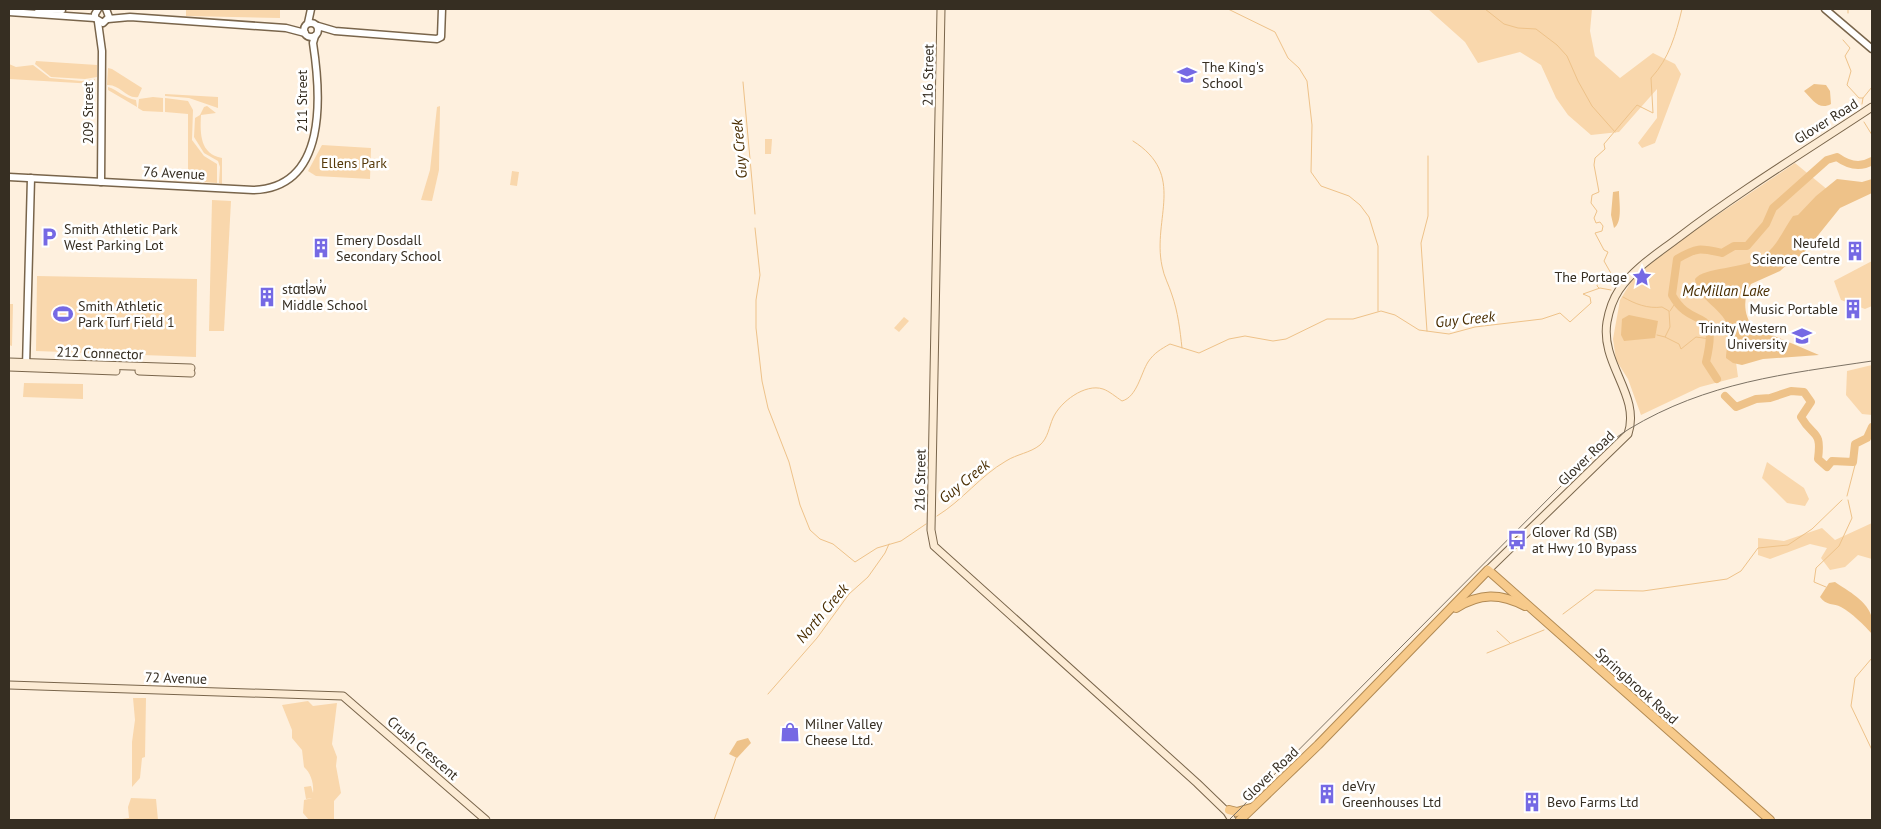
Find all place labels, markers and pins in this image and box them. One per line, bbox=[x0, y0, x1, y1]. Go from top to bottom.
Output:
place label: The King's School bbox=[1202, 58, 1264, 92]
school or university icon: The King's School bbox=[1176, 64, 1198, 86]
place label: Smith Athletic Park West Parking Lot bbox=[64, 220, 178, 254]
parking icon: Smith Athletic Park West Parking Lot bbox=[38, 226, 60, 248]
place label: Emery Dosdall Secondary School bbox=[336, 231, 441, 265]
place label: Neufeld Science Centre bbox=[1752, 234, 1840, 268]
building icon: Emery Dosdall Secondary School bbox=[310, 237, 332, 259]
building icon: Neufeld Science Centre bbox=[1844, 240, 1866, 262]
place icon: The Portage bbox=[1631, 266, 1653, 288]
place label: The Portage bbox=[1554, 268, 1627, 286]
place label: stɑtl̓əw̓ Middle School bbox=[282, 279, 367, 314]
building icon: stɑtl̓əw̓ Middle School bbox=[256, 286, 278, 308]
place label: Smith Athletic Park Turf Field 1 bbox=[78, 297, 175, 331]
building icon: Music Portable bbox=[1842, 298, 1864, 320]
place label: Music Portable bbox=[1750, 300, 1838, 318]
sports icon: Smith Athletic Park Turf Field 1 bbox=[52, 303, 74, 325]
place label: Trinity Western University bbox=[1698, 319, 1787, 353]
school or university icon: Trinity Western University bbox=[1791, 325, 1813, 347]
place label: Glover Rd (SB) at Hwy 10 Bypass bbox=[1532, 523, 1637, 557]
bus stop icon: Glover Rd (SB) at Hwy 10 Bypass bbox=[1506, 529, 1528, 551]
place label: Milner Valley Cheese Ltd. bbox=[805, 715, 883, 749]
shop icon: Milner Valley Cheese Ltd. bbox=[779, 721, 801, 743]
place label: deVry Greenhouses Ltd bbox=[1342, 777, 1441, 811]
building icon: deVry Greenhouses Ltd bbox=[1316, 783, 1338, 805]
building icon: Bevo Farms Ltd bbox=[1521, 791, 1543, 813]
place label: Bevo Farms Ltd bbox=[1547, 793, 1639, 811]

